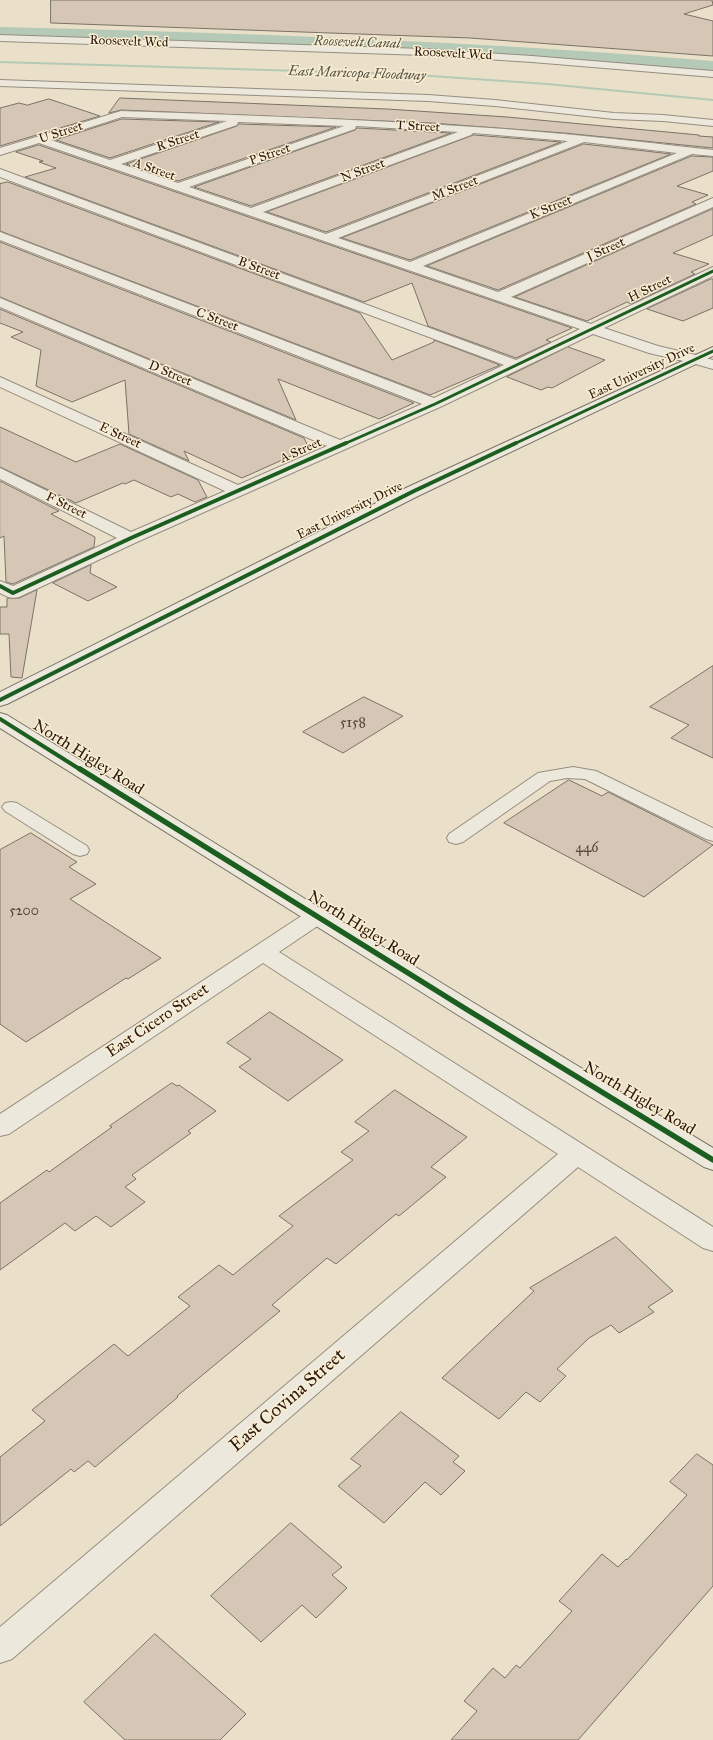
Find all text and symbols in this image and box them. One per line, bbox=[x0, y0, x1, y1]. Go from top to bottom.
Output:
street label: Roosevelt Wcd bbox=[89, 33, 169, 51]
water label: Roosevelt Canal bbox=[313, 33, 401, 53]
street label: Roosevelt Wcd bbox=[413, 44, 493, 64]
water label: East Maricopa Floodway bbox=[288, 63, 426, 85]
street label: T Street bbox=[396, 118, 440, 136]
street label: U Street bbox=[37, 119, 85, 147]
street label: R Street bbox=[155, 127, 201, 155]
street label: P Street bbox=[247, 141, 293, 169]
street label: A Street bbox=[131, 155, 177, 185]
street label: N Street bbox=[339, 156, 387, 186]
street label: M Street bbox=[430, 173, 480, 205]
street label: K Street bbox=[528, 192, 574, 224]
street label: J Street bbox=[584, 235, 628, 265]
street label: B Street bbox=[236, 254, 282, 284]
street label: H Street bbox=[626, 272, 674, 306]
street label: C Street bbox=[194, 305, 240, 335]
street label: East University Drive bbox=[586, 341, 698, 403]
street label: D Street bbox=[146, 358, 194, 390]
street label: E Street bbox=[97, 420, 143, 452]
street label: A Street bbox=[278, 435, 324, 467]
street label: East University Drive bbox=[295, 479, 405, 543]
street label: F Street bbox=[43, 489, 89, 523]
street label: North Higley Road bbox=[29, 716, 147, 800]
house number: 5158 bbox=[340, 716, 366, 732]
house number: 446 bbox=[576, 841, 598, 857]
street label: North Higley Road bbox=[304, 887, 422, 971]
house number: 5200 bbox=[9, 904, 39, 920]
street label: East Cicero Street bbox=[103, 980, 213, 1062]
street label: North Higley Road bbox=[580, 1058, 698, 1140]
street label: East Covina Street bbox=[225, 1345, 351, 1457]

